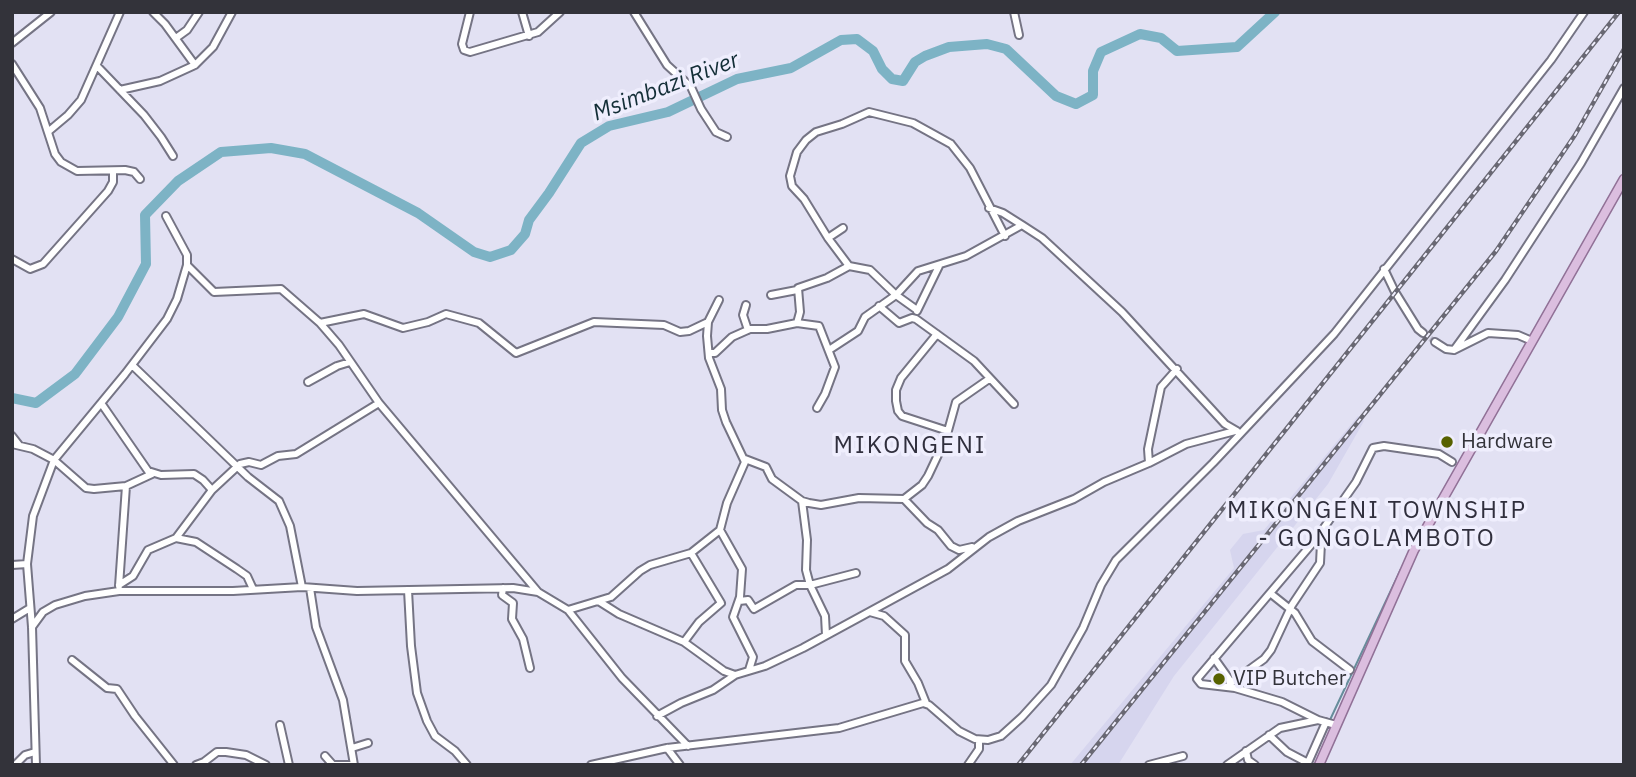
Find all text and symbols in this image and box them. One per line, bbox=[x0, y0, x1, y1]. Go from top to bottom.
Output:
water label: Msimbazi River bbox=[589, 46, 743, 128]
place label: Hardware bbox=[1461, 429, 1553, 455]
district label: MIKONGENI bbox=[835, 432, 985, 460]
marker: Hardware bbox=[1439, 434, 1455, 450]
district label: MIKONGENI TOWNSHIP - GONGOLAMBOTO bbox=[1229, 497, 1525, 553]
place label: VIP Butcher bbox=[1233, 666, 1347, 692]
marker: VIP Butcher bbox=[1211, 671, 1227, 687]

